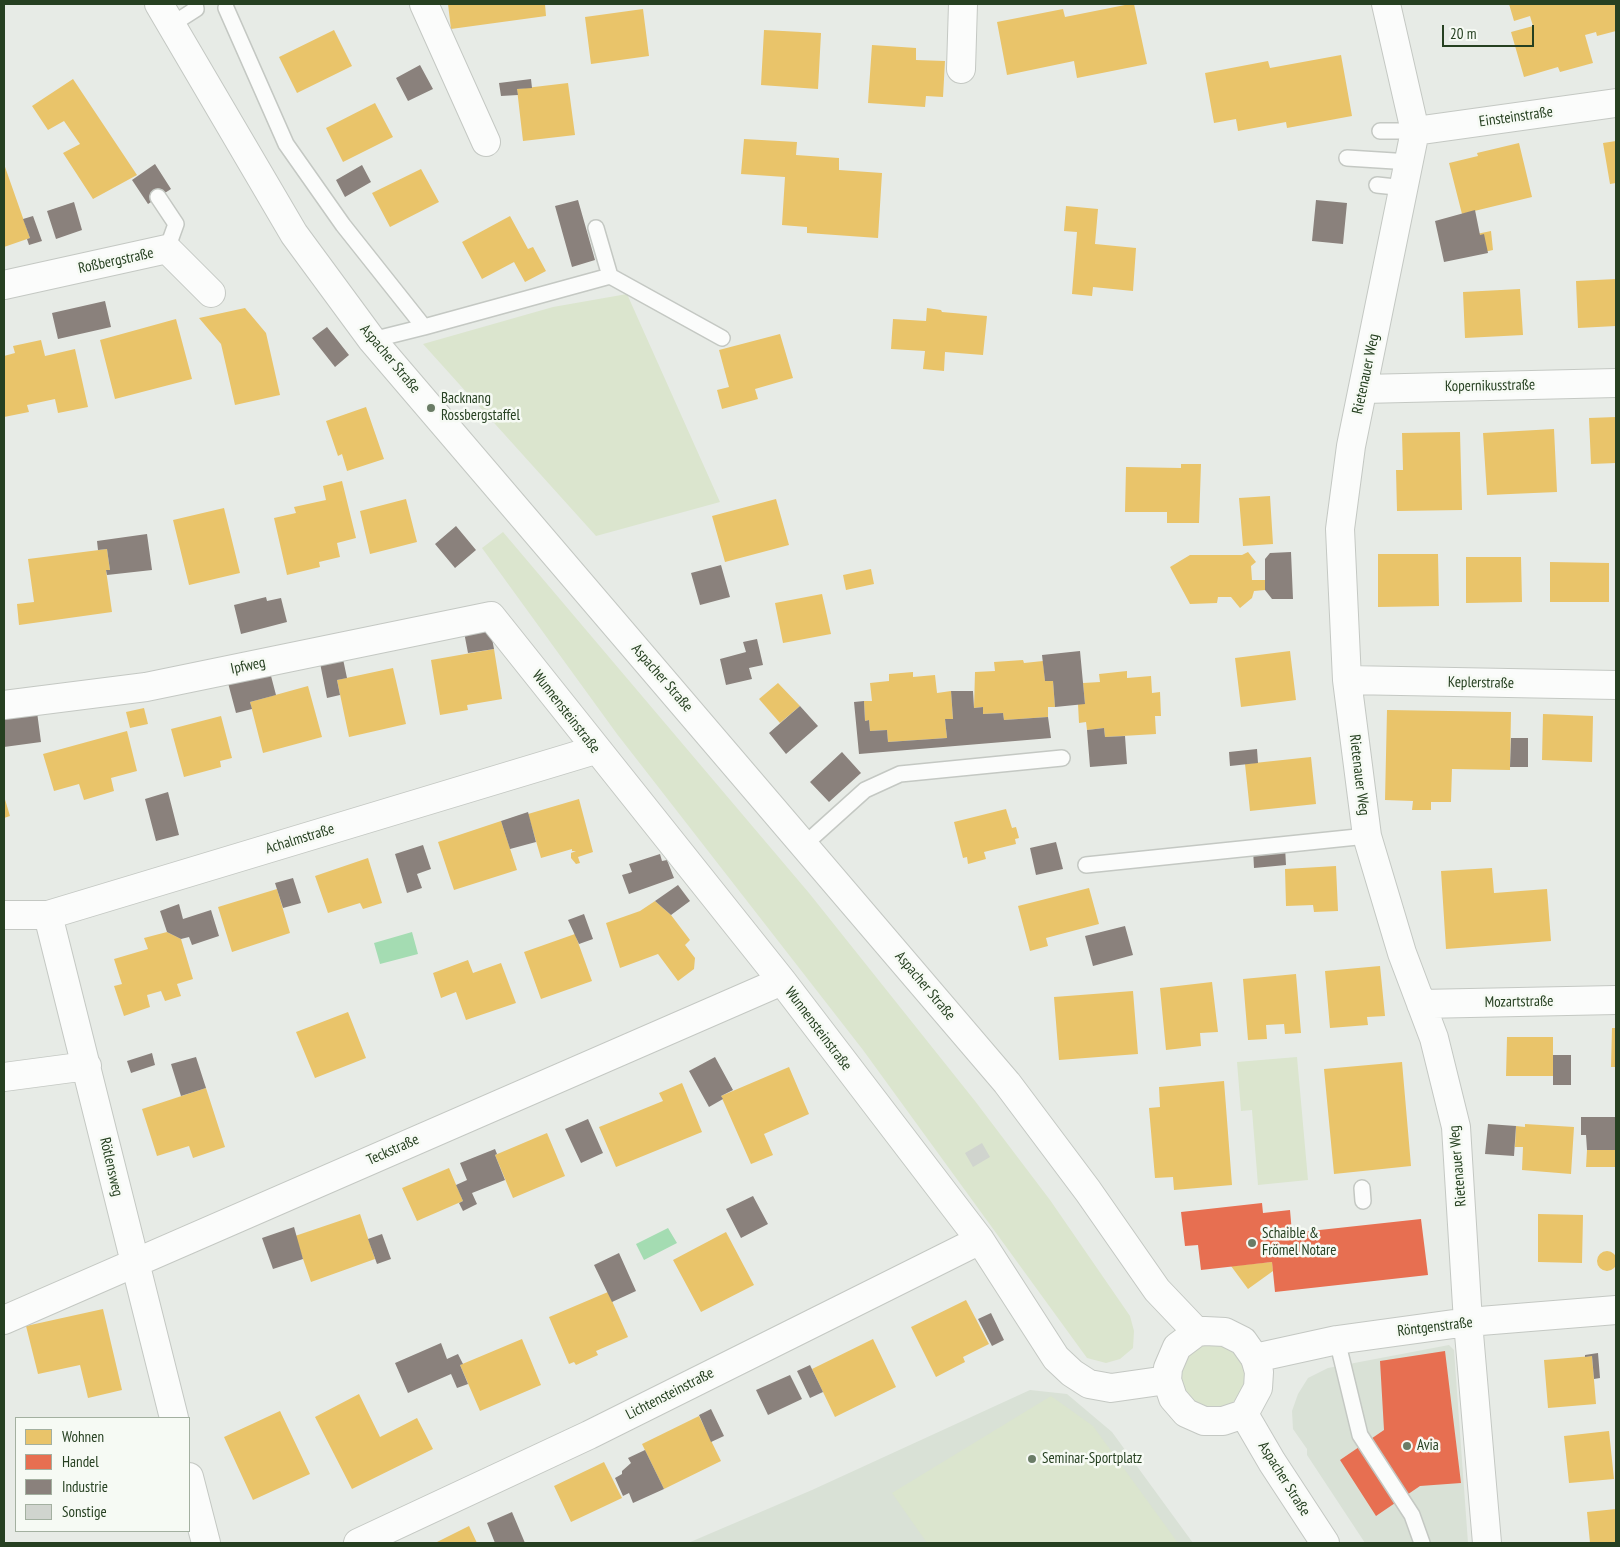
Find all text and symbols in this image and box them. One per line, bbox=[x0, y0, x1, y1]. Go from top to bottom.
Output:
scale bar bbox=[1445, 15, 1538, 47]
text: 20 m bbox=[1450, 24, 1476, 43]
street label: Einsteinstraße bbox=[1478, 103, 1554, 131]
street label: Roßbergstraße bbox=[77, 244, 155, 278]
street label: Aspacher Straße bbox=[356, 321, 424, 397]
street label: Rietenauer Weg bbox=[1349, 332, 1383, 416]
street label: Kopernikusstraße bbox=[1445, 376, 1535, 396]
place label: Backnang Rossbergstaffel bbox=[441, 390, 520, 425]
marker: Backnang Rossbergstaffel bbox=[425, 402, 437, 414]
street label: Aspacher Straße bbox=[628, 640, 696, 716]
street label: Ipfweg bbox=[229, 654, 267, 678]
street label: Wunnensteinstraße bbox=[528, 667, 604, 757]
street label: Keplerstraße bbox=[1448, 673, 1514, 693]
street label: Rietenauer Weg bbox=[1345, 733, 1373, 817]
street label: Achalmstraße bbox=[263, 820, 337, 858]
street label: Aspacher Straße bbox=[891, 948, 959, 1024]
street label: Wunnensteinstraße bbox=[781, 984, 855, 1074]
street label: Mozartstraße bbox=[1485, 992, 1553, 1012]
street label: Rietenauer Weg bbox=[1445, 1125, 1471, 1207]
street label: Teckstraße bbox=[364, 1131, 422, 1169]
street label: Rötlensweg bbox=[96, 1136, 126, 1198]
place label: Schaible & Frömel Notare bbox=[1262, 1225, 1336, 1260]
marker: Schaible & Frömel Notare bbox=[1246, 1237, 1258, 1249]
street label: Röntgenstraße bbox=[1396, 1313, 1474, 1341]
street label: Lichtensteinstraße bbox=[623, 1364, 717, 1424]
legend bbox=[15, 1417, 190, 1532]
text: Wohnen bbox=[62, 1427, 104, 1446]
place label: Avia bbox=[1417, 1437, 1439, 1455]
street label: Aspacher Straße bbox=[1254, 1438, 1314, 1520]
marker: Avia bbox=[1401, 1440, 1413, 1452]
place label: Seminar-Sportplatz bbox=[1042, 1450, 1142, 1468]
text: Handel bbox=[62, 1452, 99, 1471]
marker: Seminar-Sportplatz bbox=[1026, 1453, 1038, 1465]
text: Industrie bbox=[62, 1477, 108, 1496]
text: Sonstige bbox=[62, 1502, 107, 1521]

